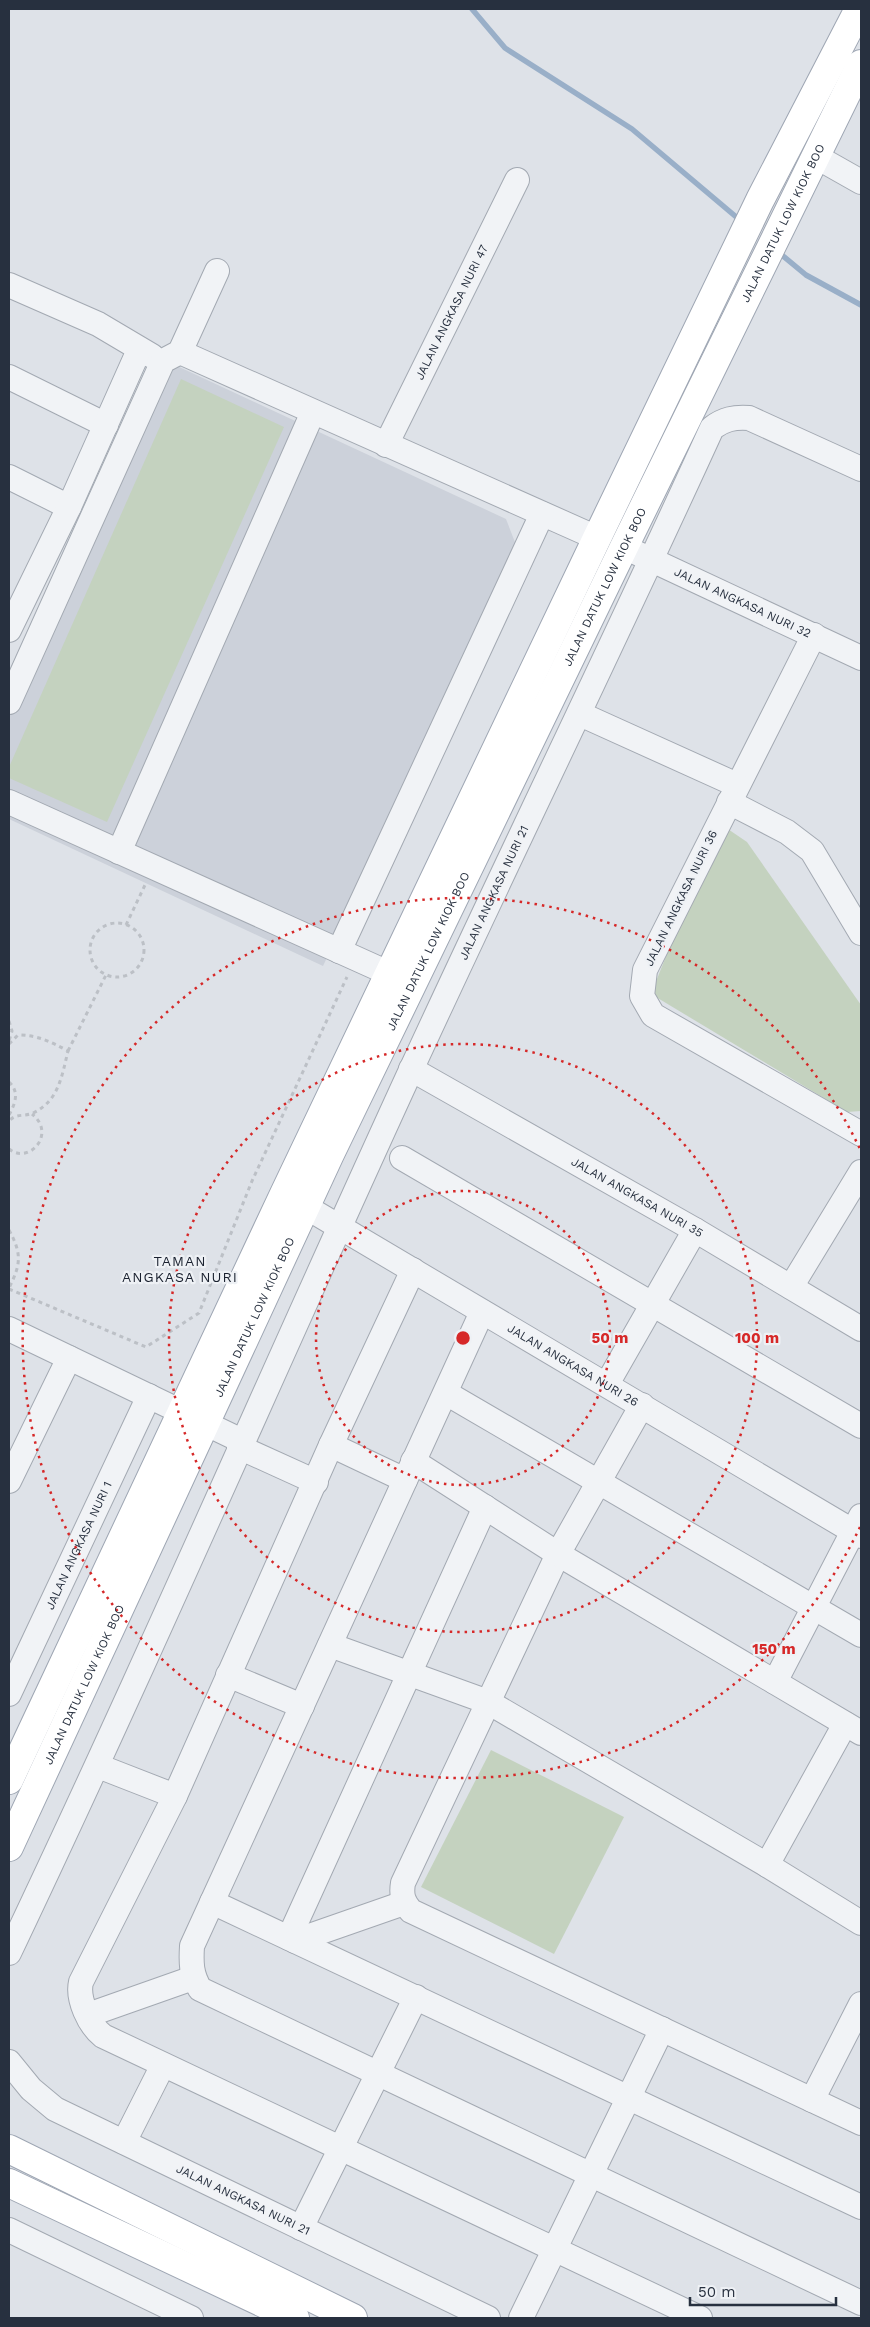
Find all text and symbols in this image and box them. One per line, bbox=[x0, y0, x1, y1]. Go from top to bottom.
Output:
street label: JALAN DATUK LOW KIOK BOO bbox=[738, 142, 828, 304]
street label: JALAN ANGKASA NURI 47 bbox=[412, 242, 491, 382]
street label: JALAN DATUK LOW KIOK BOO bbox=[560, 505, 649, 668]
street label: JALAN ANGKASA NURI 32 bbox=[672, 565, 813, 641]
street label: JALAN ANGKASA NURI 21 bbox=[456, 823, 532, 962]
street label: JALAN ANGKASA NURI 36 bbox=[642, 828, 720, 968]
street label: JALAN DATUK LOW KIOK BOO bbox=[384, 870, 473, 1033]
street label: JALAN ANGKASA NURI 35 bbox=[569, 1154, 706, 1240]
street label: JALAN DATUK LOW KIOK BOO bbox=[211, 1235, 297, 1399]
district label: TAMAN ANGKASA NURI bbox=[122, 1253, 238, 1285]
street label: JALAN ANGKASA NURI 26 bbox=[505, 1321, 641, 1409]
centre of rings bbox=[454, 1329, 472, 1347]
text: 50 m bbox=[592, 1329, 628, 1347]
text: 100 m bbox=[735, 1329, 779, 1347]
street label: JALAN ANGKASA NURI 1 bbox=[43, 1479, 115, 1612]
street label: JALAN DATUK LOW KIOK BOO bbox=[41, 1602, 127, 1767]
text: 150 m bbox=[752, 1640, 796, 1658]
street label: JALAN ANGKASA NURI 21 bbox=[174, 2162, 312, 2238]
scale bar bbox=[690, 2274, 836, 2306]
text: 50 m bbox=[698, 2283, 735, 2301]

